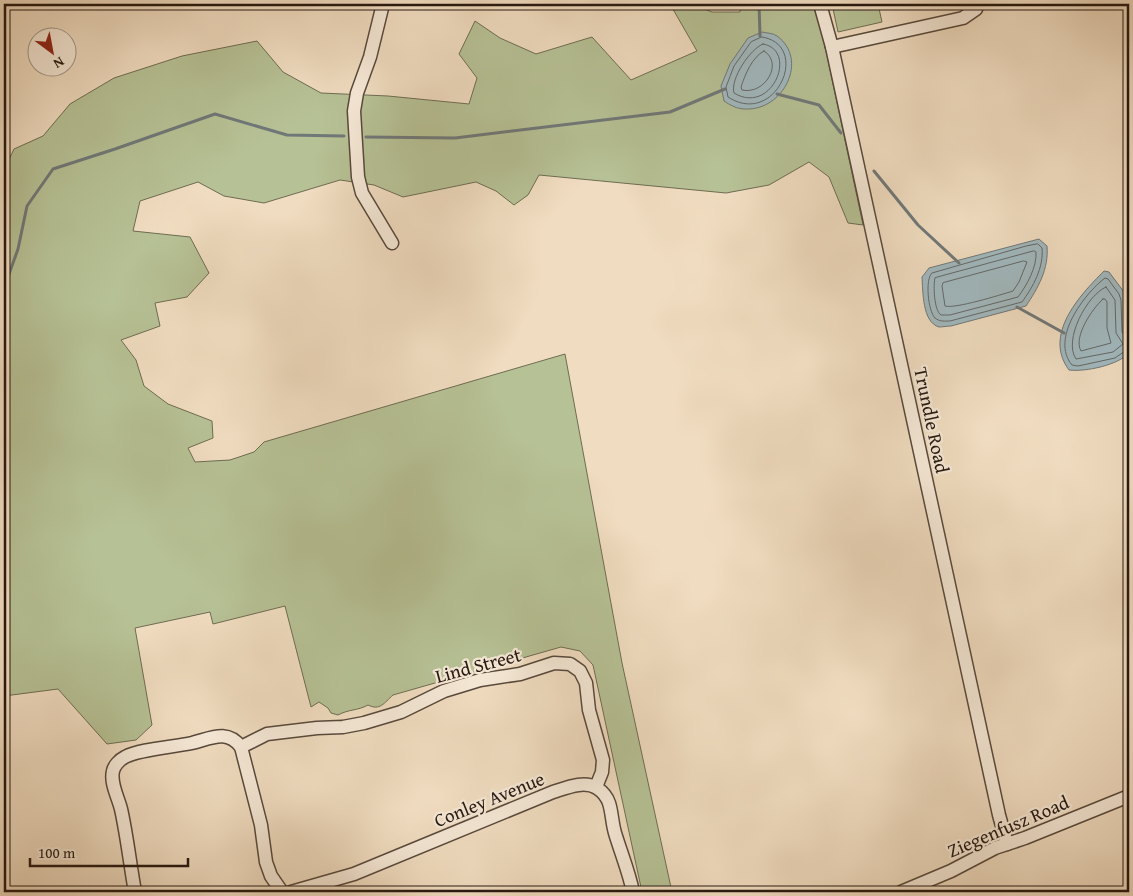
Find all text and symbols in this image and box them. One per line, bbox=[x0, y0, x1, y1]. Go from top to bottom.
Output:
north arrow bbox=[28, 28, 78, 78]
text: N bbox=[49, 52, 68, 74]
street label: Trundle Road bbox=[907, 364, 957, 476]
street label: Lind Street bbox=[432, 640, 524, 690]
street label: Conley Avenue bbox=[430, 764, 549, 834]
street label: Ziegenfusz Road bbox=[943, 787, 1074, 864]
scale bar bbox=[30, 836, 188, 868]
text: 100 m bbox=[38, 842, 76, 863]

